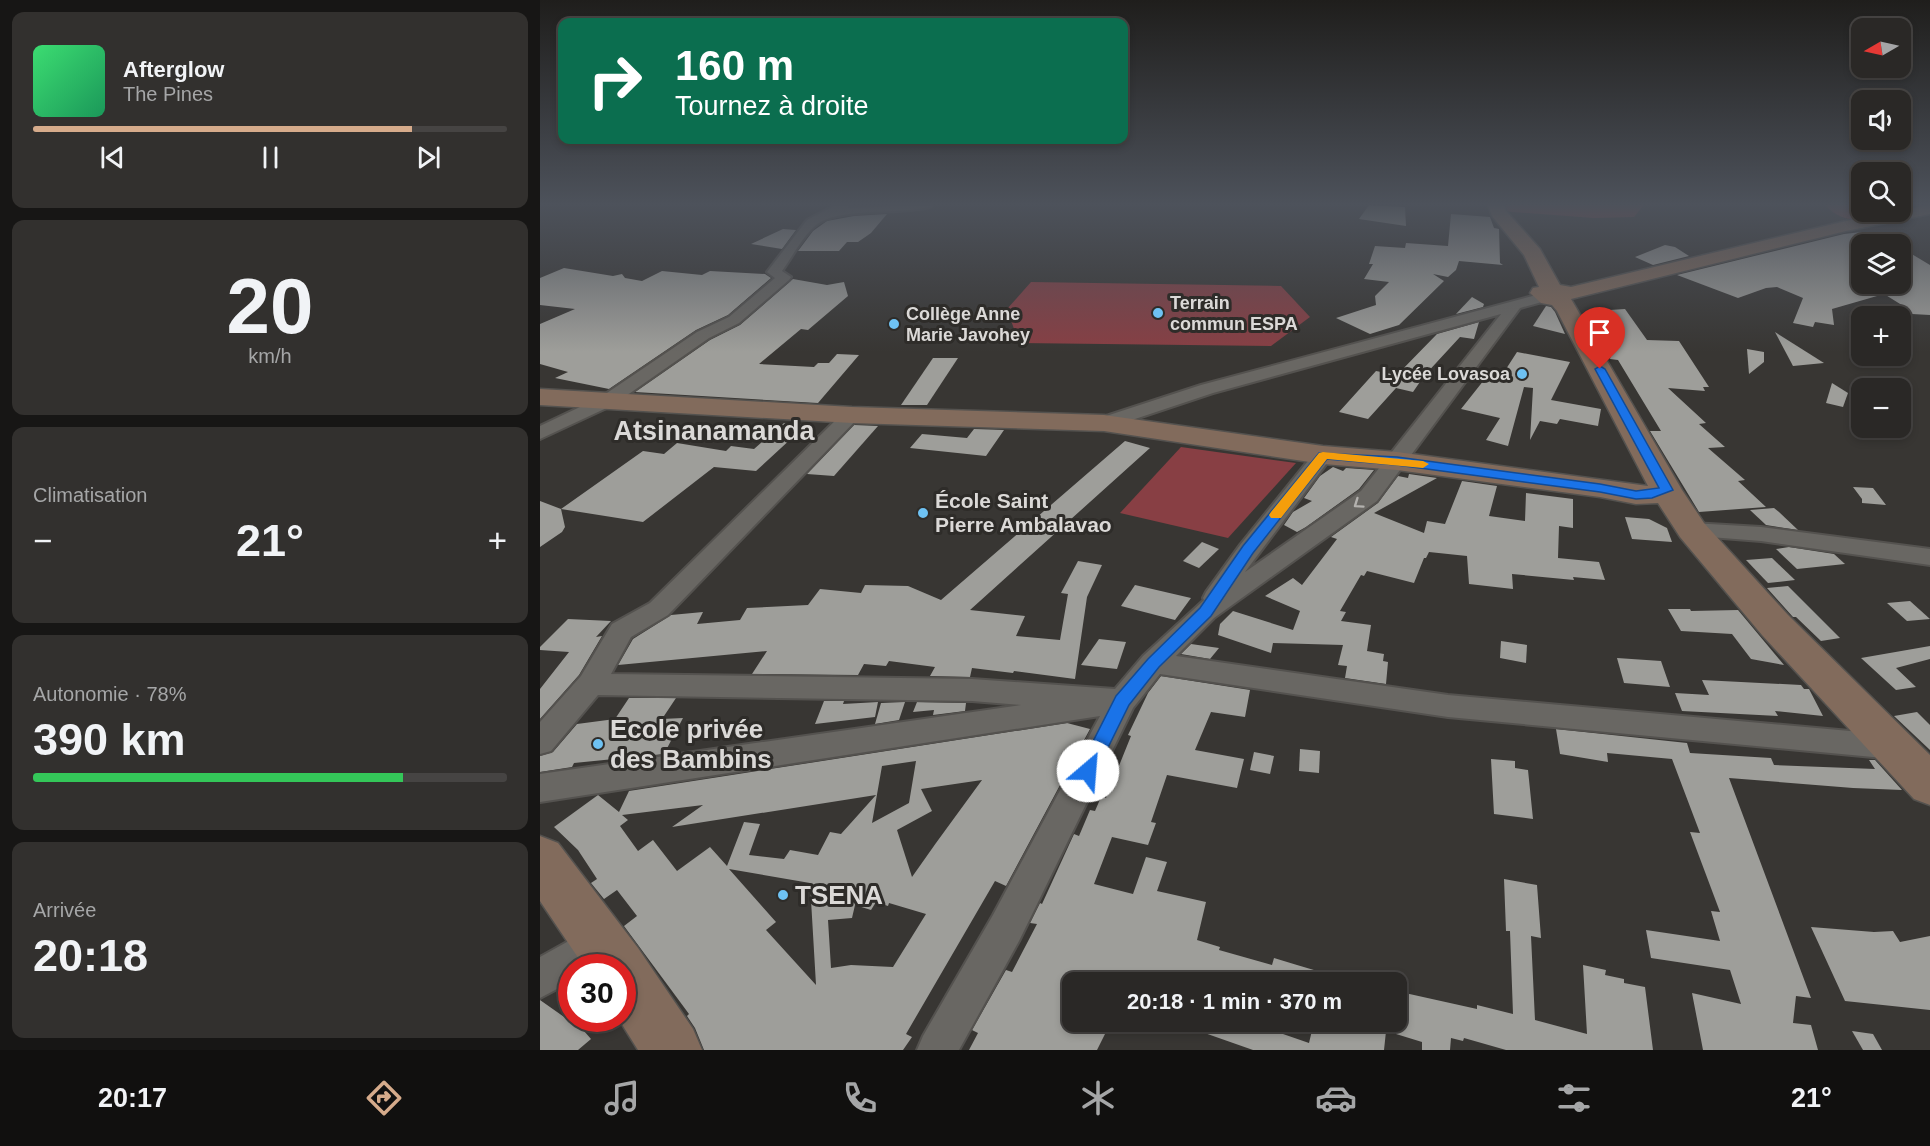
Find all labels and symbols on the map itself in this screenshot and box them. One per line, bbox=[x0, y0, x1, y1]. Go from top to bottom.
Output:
north arrow bbox=[1851, 18, 1911, 78]
place label: Terrain commun ESPA bbox=[1170, 293, 1298, 334]
place label: Collège Anne Marie Javohey bbox=[906, 304, 1030, 345]
marker: Terrain commun ESPA bbox=[1151, 306, 1165, 320]
pin bbox=[1574, 307, 1625, 369]
marker: Collège Anne Marie Javohey bbox=[887, 317, 901, 331]
place label: Lycée Lovasoa bbox=[1382, 364, 1511, 384]
marker: Lycée Lovasoa bbox=[1515, 367, 1529, 381]
district label: Atsinanamanda bbox=[613, 416, 816, 446]
place label: École Saint Pierre Ambalavao bbox=[935, 489, 1112, 536]
one-way arrow bbox=[1354, 497, 1365, 508]
marker: École Saint Pierre Ambalavao bbox=[916, 506, 930, 520]
place label: Ecole privée des Bambins bbox=[610, 714, 772, 774]
marker: Ecole privée des Bambins bbox=[591, 737, 605, 751]
position arrow bbox=[1056, 739, 1120, 803]
place label: TSENA bbox=[795, 880, 883, 910]
marker: TSENA bbox=[776, 888, 790, 902]
speed limit sign: 30 bbox=[558, 954, 636, 1032]

